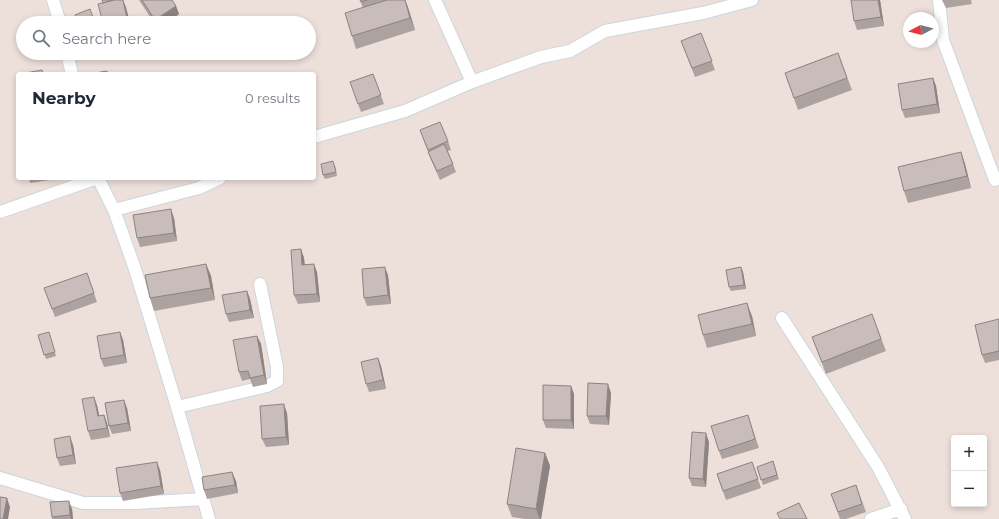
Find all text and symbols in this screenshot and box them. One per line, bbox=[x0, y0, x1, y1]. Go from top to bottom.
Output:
north arrow bbox=[903, 12, 939, 48]
search box bbox=[16, 16, 316, 60]
icon: search bbox=[30, 27, 52, 49]
text: Search here bbox=[62, 29, 151, 48]
text: Nearby bbox=[32, 88, 96, 108]
text: 0 results bbox=[245, 90, 300, 106]
map controls bbox=[951, 435, 987, 507]
button: + bbox=[951, 435, 987, 471]
button: − bbox=[951, 471, 987, 507]

